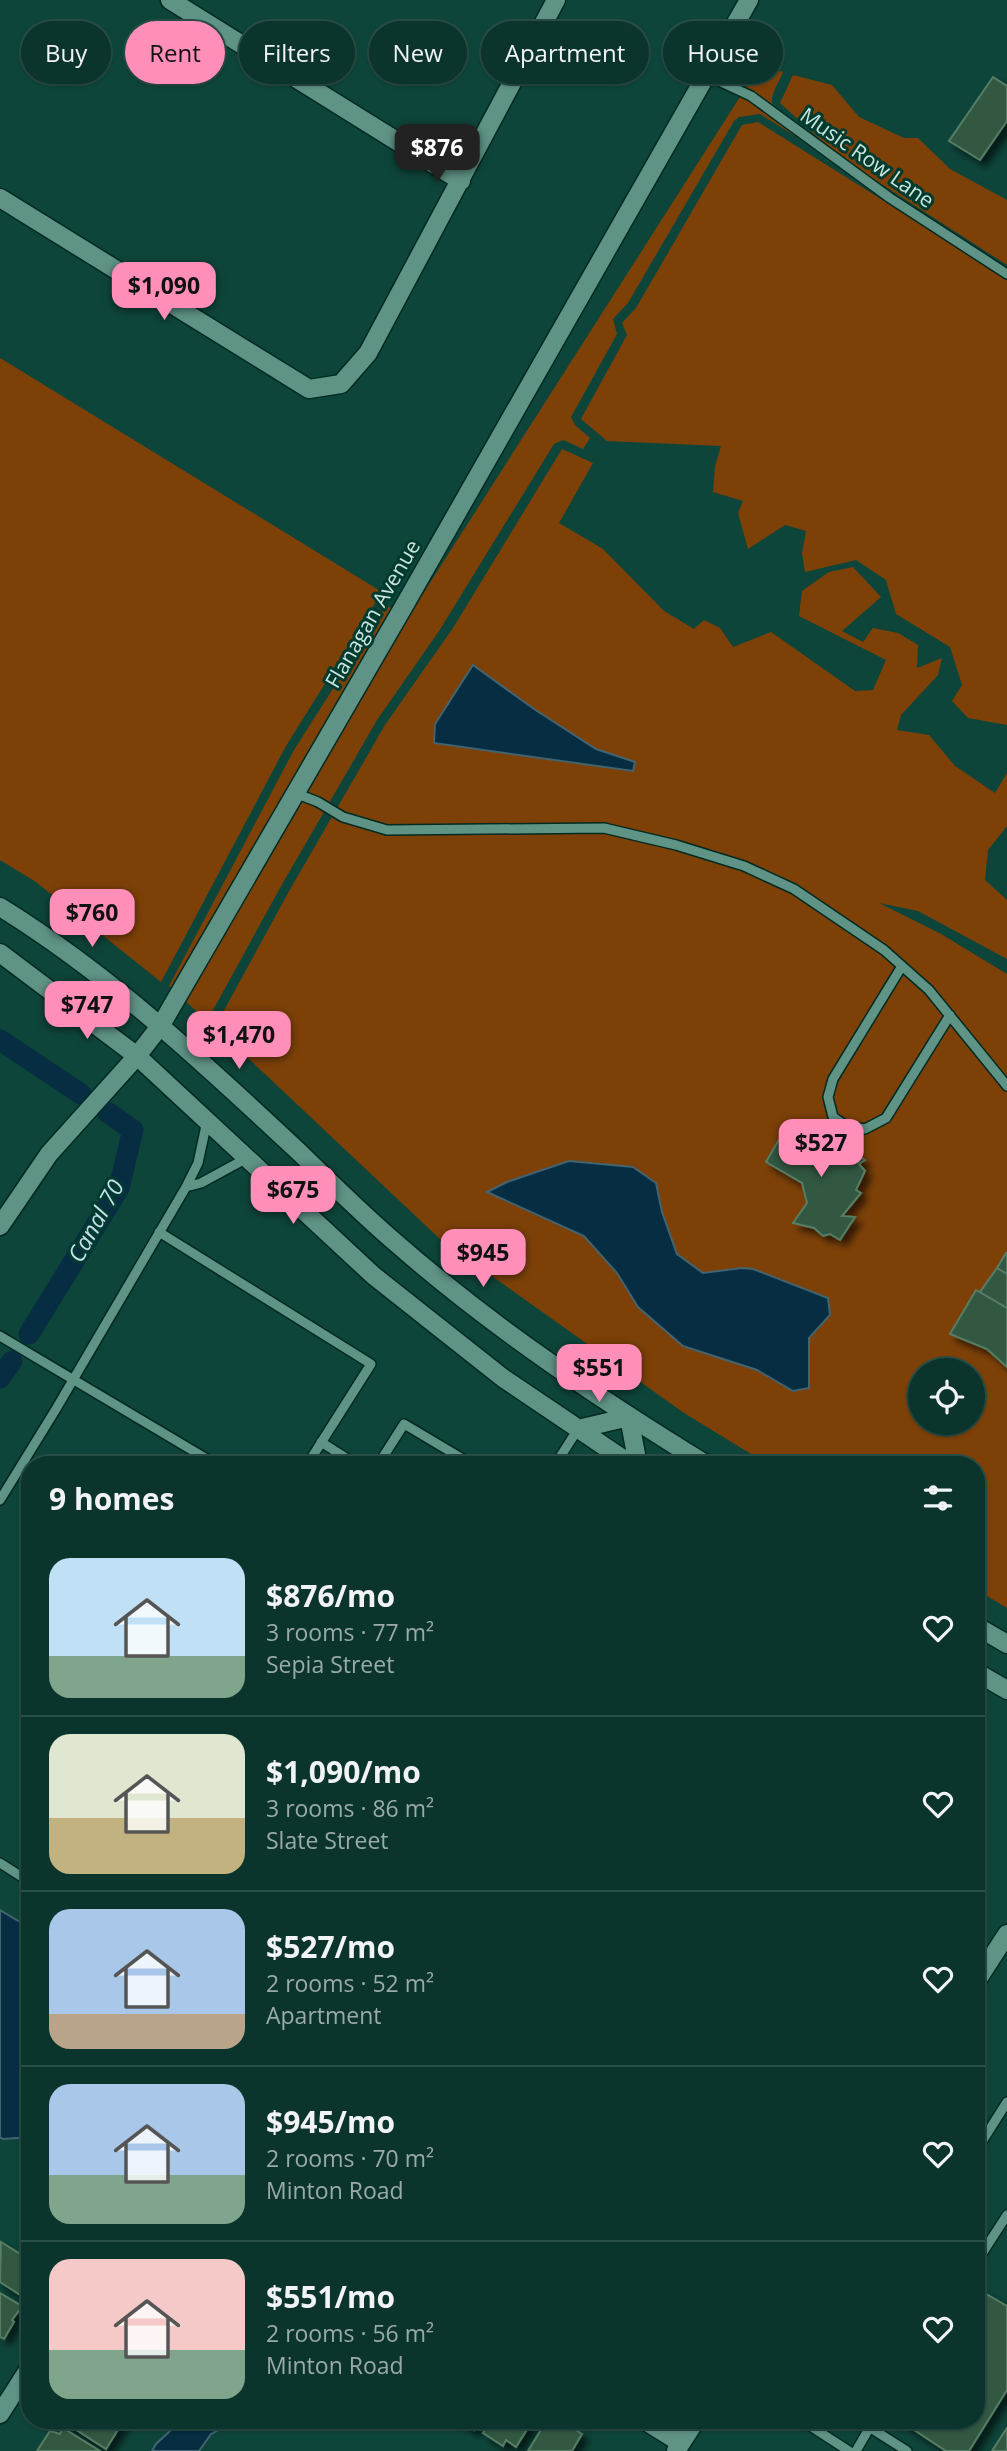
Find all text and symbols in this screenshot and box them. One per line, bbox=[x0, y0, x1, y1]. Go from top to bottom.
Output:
chip: Buy bbox=[21, 21, 111, 84]
chip: Rent bbox=[125, 21, 225, 84]
chip: Filters bbox=[239, 21, 355, 84]
chip: New bbox=[369, 21, 467, 84]
chip: Apartment bbox=[481, 21, 649, 84]
chip: House bbox=[663, 21, 783, 84]
street label: Music Row Lane bbox=[795, 101, 940, 214]
pin: $876 bbox=[396, 124, 478, 184]
text: $876 bbox=[411, 131, 463, 163]
pin: $1,090 bbox=[107, 262, 221, 322]
text: $1,090 bbox=[128, 269, 200, 301]
street label: Flanagan Avenue bbox=[318, 534, 426, 693]
pin: $760 bbox=[51, 890, 133, 949]
text: $760 bbox=[66, 896, 118, 928]
pin: $747 bbox=[46, 982, 128, 1041]
text: $747 bbox=[61, 988, 113, 1020]
pin: $1,470 bbox=[182, 1012, 296, 1071]
text: $1,470 bbox=[203, 1018, 275, 1050]
pin: $527 bbox=[780, 1120, 862, 1179]
text: $527 bbox=[795, 1126, 847, 1158]
pin: $675 bbox=[252, 1166, 334, 1226]
water label: Canal 70 bbox=[59, 1173, 131, 1268]
text: $675 bbox=[267, 1173, 319, 1205]
pin: $945 bbox=[442, 1230, 524, 1289]
text: $945 bbox=[457, 1236, 509, 1268]
pin: $551 bbox=[558, 1344, 640, 1404]
text: $551 bbox=[573, 1351, 625, 1383]
map controls bbox=[908, 1358, 985, 1435]
button: locate bbox=[908, 1358, 985, 1435]
text: 9 homes bbox=[49, 1478, 174, 1519]
icon: filters bbox=[919, 1479, 957, 1517]
text: $876/mo bbox=[266, 1575, 395, 1616]
icon: home bbox=[105, 1586, 189, 1670]
icon: heart bbox=[919, 1609, 957, 1647]
text: 3 rooms · 77 m² bbox=[266, 1616, 434, 1648]
text: Sepia Street bbox=[266, 1648, 394, 1680]
text: $1,090/mo bbox=[266, 1751, 421, 1792]
icon: home bbox=[105, 1762, 189, 1846]
icon: heart bbox=[919, 1785, 957, 1823]
text: 3 rooms · 86 m² bbox=[266, 1792, 434, 1824]
text: Slate Street bbox=[266, 1824, 389, 1856]
text: $527/mo bbox=[266, 1926, 395, 1967]
icon: home bbox=[105, 1937, 189, 2021]
icon: heart bbox=[919, 1960, 957, 1998]
text: 2 rooms · 52 m² bbox=[266, 1967, 434, 1999]
text: Apartment bbox=[266, 1999, 382, 2031]
text: $945/mo bbox=[266, 2101, 395, 2142]
icon: home bbox=[105, 2112, 189, 2196]
icon: heart bbox=[919, 2135, 957, 2173]
text: 2 rooms · 70 m² bbox=[266, 2142, 434, 2174]
text: Minton Road bbox=[266, 2174, 404, 2206]
text: $551/mo bbox=[266, 2276, 395, 2317]
icon: home bbox=[105, 2287, 189, 2371]
icon: heart bbox=[919, 2310, 957, 2348]
text: 2 rooms · 56 m² bbox=[266, 2317, 434, 2349]
text: Minton Road bbox=[266, 2349, 404, 2381]

